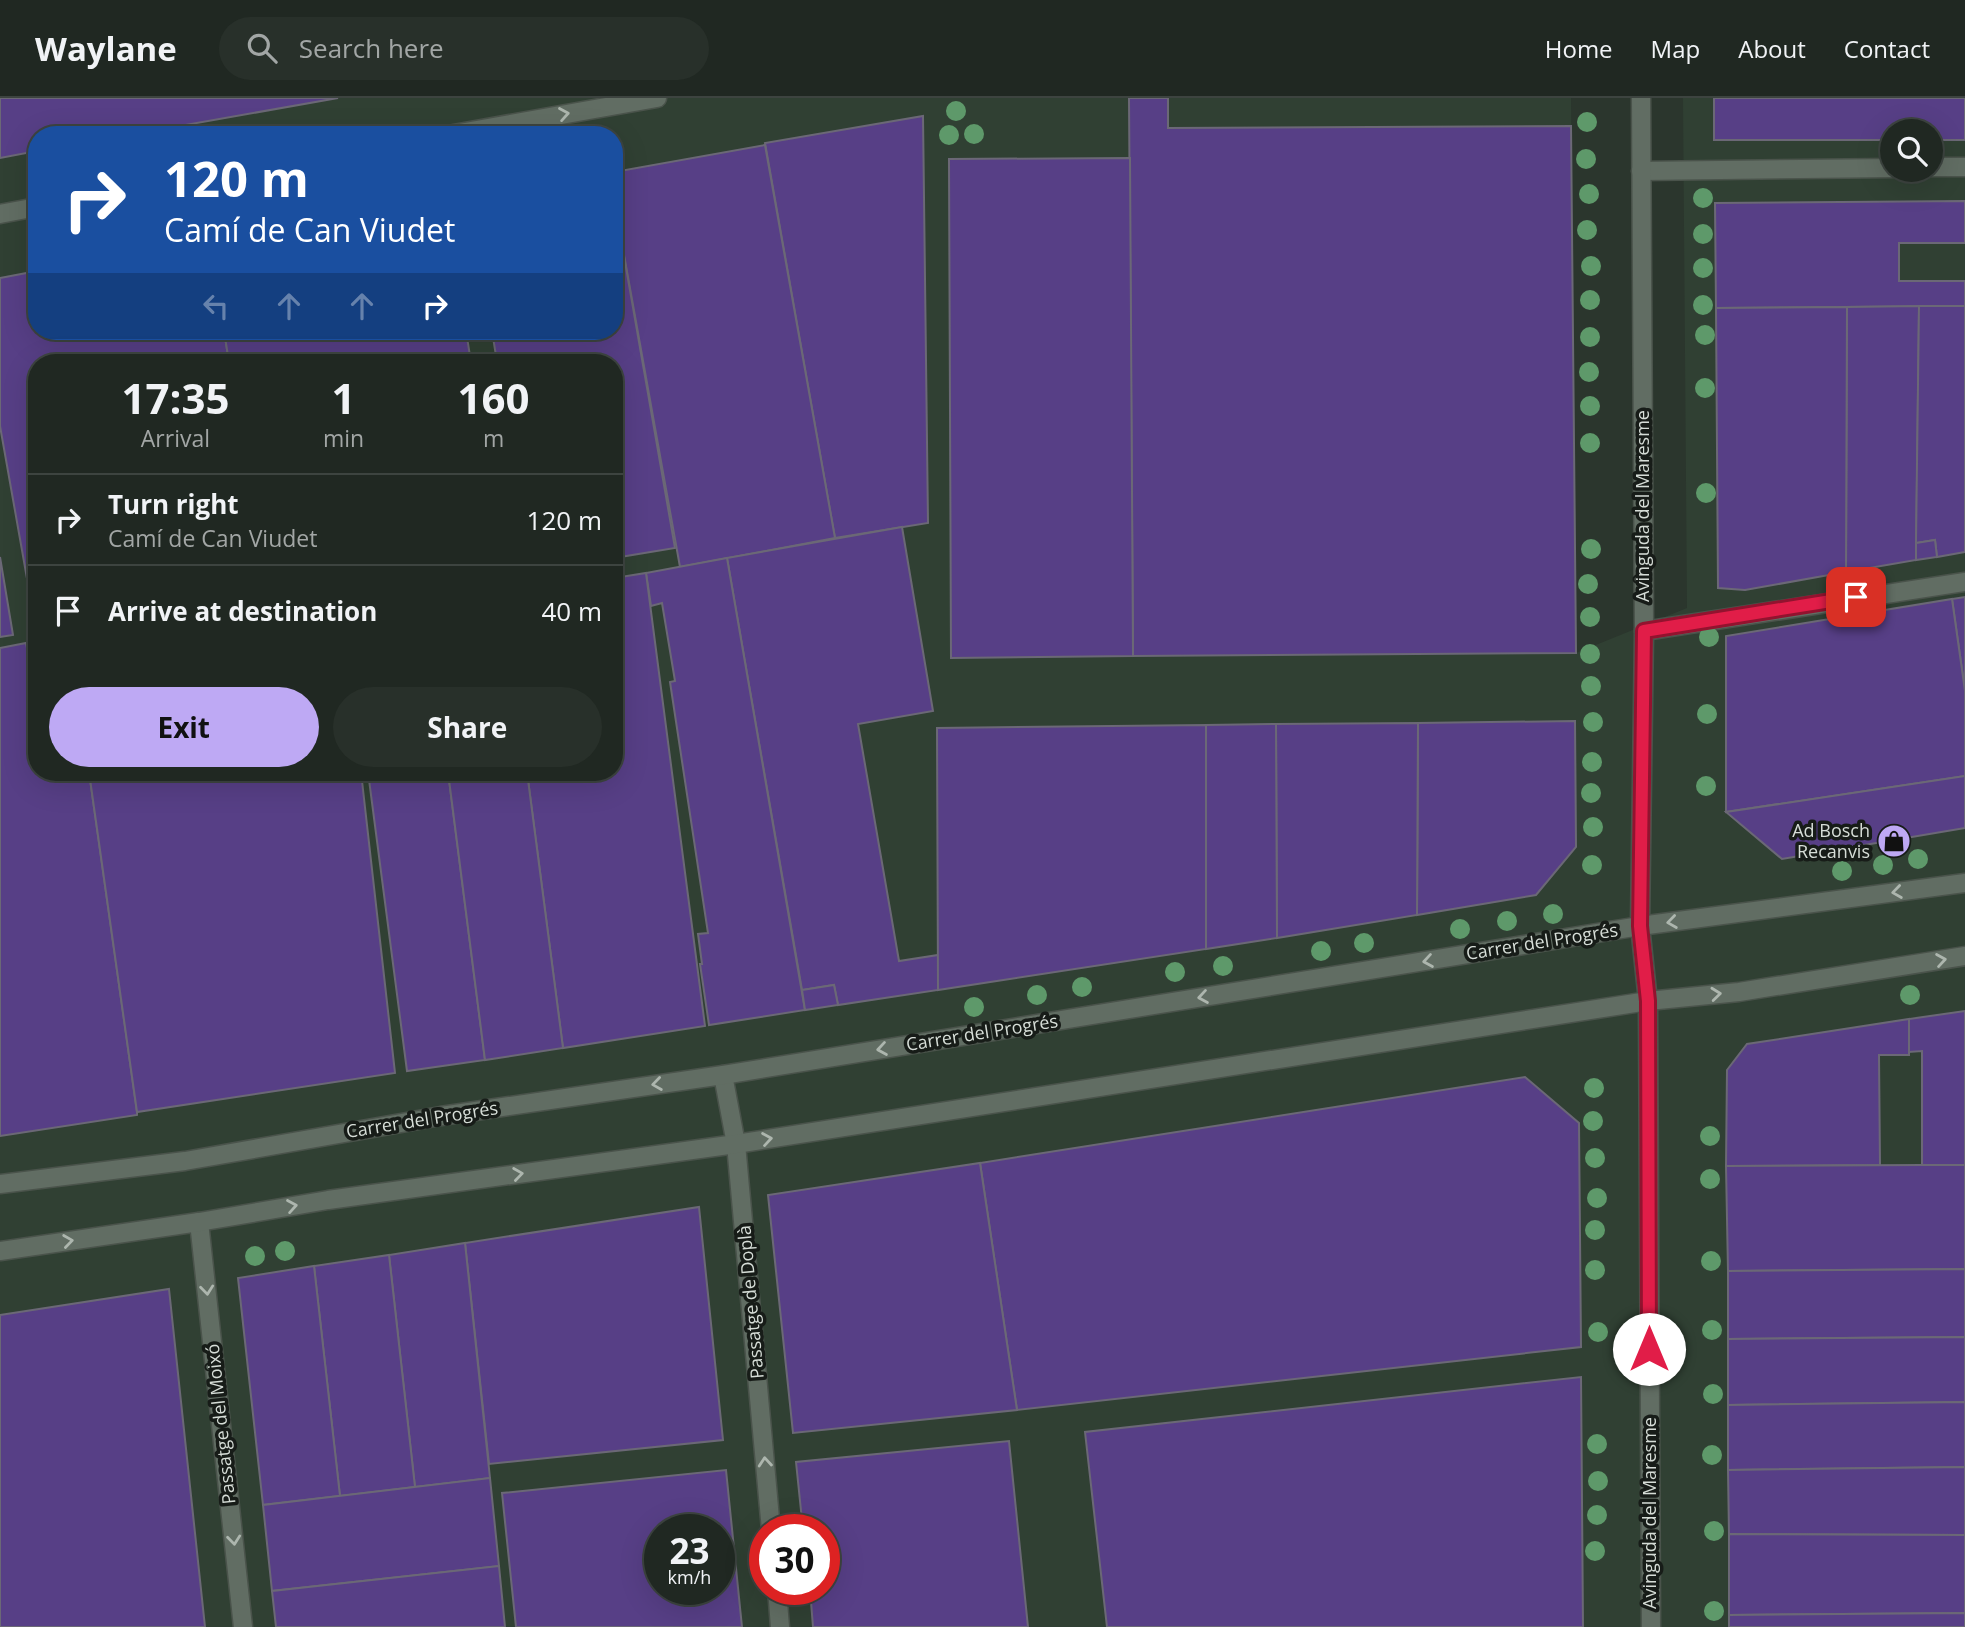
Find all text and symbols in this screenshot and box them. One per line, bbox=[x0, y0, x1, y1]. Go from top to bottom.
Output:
search box bbox=[219, 17, 709, 80]
text: Waylane bbox=[35, 26, 177, 71]
icon: search bbox=[243, 29, 281, 67]
text: Search here bbox=[299, 30, 444, 66]
text: Home bbox=[1545, 32, 1613, 65]
text: Map bbox=[1651, 32, 1700, 65]
text: About bbox=[1738, 32, 1806, 65]
text: Contact bbox=[1844, 32, 1930, 65]
one-way arrow bbox=[558, 108, 570, 123]
map controls bbox=[1880, 119, 1943, 182]
button: search bbox=[1880, 119, 1943, 182]
text: 120 m bbox=[164, 145, 309, 211]
icon: right bbox=[49, 154, 140, 245]
text: Camí de Can Viudet bbox=[164, 208, 455, 251]
icon: left bbox=[197, 287, 235, 325]
icon: ahead bbox=[270, 287, 308, 325]
icon: ahead bbox=[343, 287, 381, 325]
icon: right bbox=[416, 287, 454, 325]
text: 17:35 bbox=[121, 369, 229, 426]
text: 1 bbox=[331, 369, 356, 426]
text: 160 bbox=[458, 369, 530, 426]
street label: Avinguda del Maresme bbox=[1630, 410, 1654, 602]
text: Arrival bbox=[141, 422, 210, 454]
text: min bbox=[323, 422, 364, 454]
text: m bbox=[483, 422, 504, 454]
text: Turn right bbox=[108, 486, 239, 522]
icon: right bbox=[49, 501, 87, 539]
text: 120 m bbox=[527, 502, 602, 538]
text: Camí de Can Viudet bbox=[108, 522, 317, 554]
pin bbox=[1826, 567, 1886, 627]
icon: arrive bbox=[1837, 578, 1875, 616]
icon: arrive bbox=[49, 592, 87, 630]
text: Arrive at destination bbox=[108, 593, 377, 629]
text: 40 m bbox=[541, 593, 602, 629]
button: Exit bbox=[49, 687, 319, 767]
button: Share bbox=[333, 687, 602, 767]
place label: Ad Bosch Recanvis bbox=[1792, 818, 1870, 863]
shop icon: Ad Bosch Recanvis bbox=[1875, 822, 1913, 860]
one-way arrow bbox=[1892, 884, 1903, 899]
one-way arrow bbox=[1666, 914, 1678, 929]
street label: Carrer del Progrés bbox=[1464, 917, 1619, 965]
one-way arrow bbox=[1422, 953, 1434, 968]
one-way arrow bbox=[1935, 953, 1947, 968]
one-way arrow bbox=[1711, 987, 1722, 1002]
one-way arrow bbox=[1197, 989, 1209, 1004]
street label: Carrer del Progrés bbox=[904, 1008, 1059, 1056]
one-way arrow bbox=[876, 1041, 888, 1056]
one-way arrow bbox=[651, 1077, 663, 1092]
street label: Carrer del Progrés bbox=[344, 1095, 499, 1143]
one-way arrow bbox=[761, 1132, 773, 1147]
one-way arrow bbox=[512, 1166, 523, 1181]
one-way arrow bbox=[286, 1199, 298, 1214]
street label: Passatge de Doplà bbox=[731, 1224, 769, 1380]
one-way arrow bbox=[62, 1234, 73, 1249]
one-way arrow bbox=[199, 1284, 214, 1296]
position arrow bbox=[1612, 1312, 1686, 1386]
street label: Passatge del Moixó bbox=[200, 1343, 240, 1505]
street label: Avinguda del Maresme bbox=[1637, 1417, 1661, 1609]
one-way arrow bbox=[758, 1456, 773, 1467]
speed limit sign: 30 bbox=[749, 1514, 840, 1605]
text: 23 bbox=[669, 1527, 710, 1574]
one-way arrow bbox=[226, 1535, 241, 1546]
text: km/h bbox=[668, 1565, 711, 1589]

